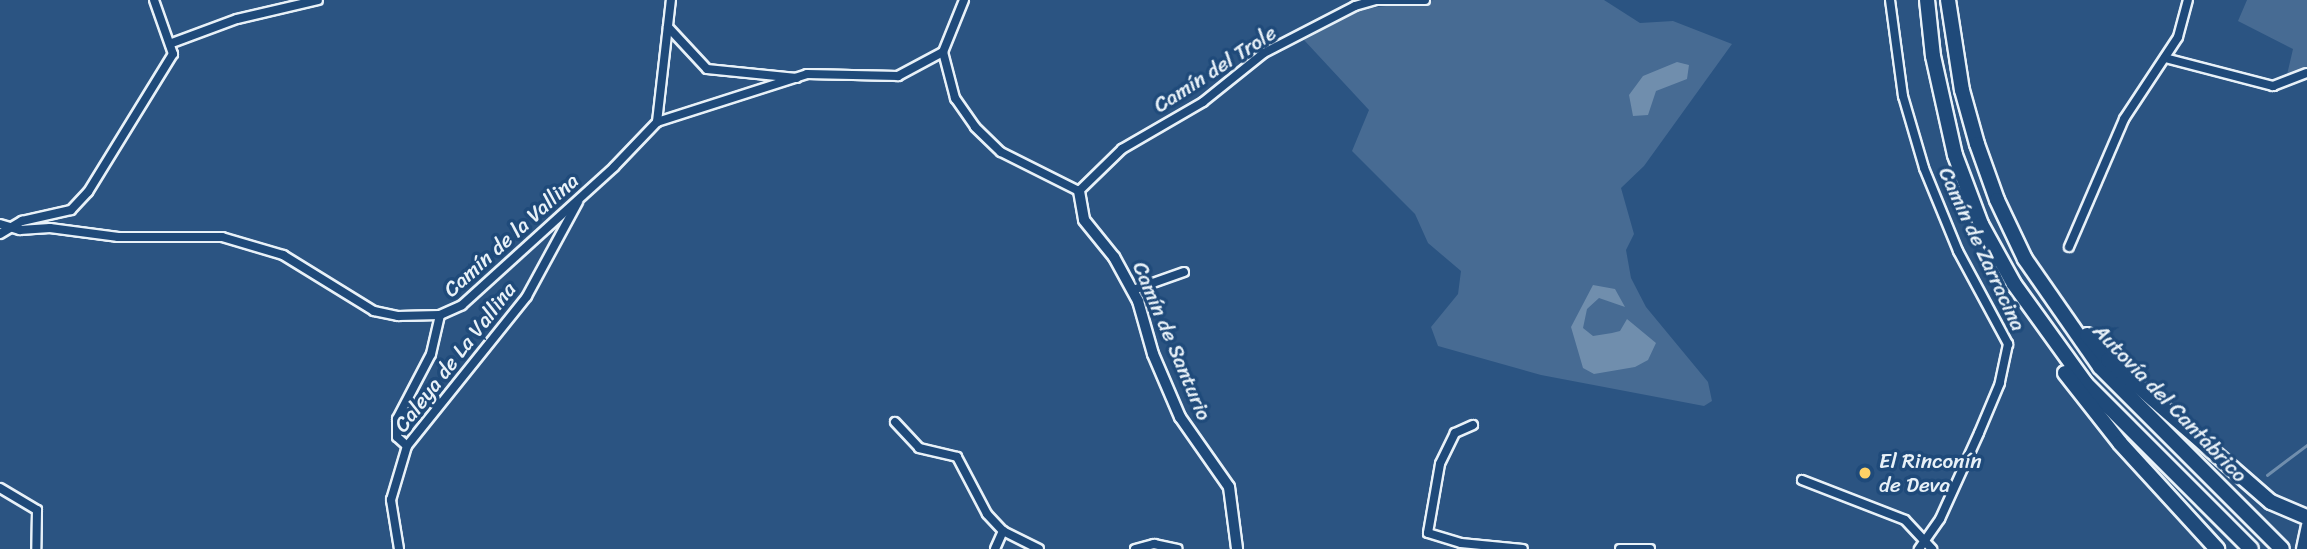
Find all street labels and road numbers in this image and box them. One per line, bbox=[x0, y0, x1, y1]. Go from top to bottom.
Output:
street label: Camín del Trole bbox=[1149, 20, 1281, 118]
street label: Camín de Zarracina bbox=[1933, 163, 2031, 335]
street label: Camín de la Vallina bbox=[438, 168, 584, 302]
street label: Camín de Santurio bbox=[1127, 258, 1217, 424]
street label: Caleya de La Vallina bbox=[389, 278, 521, 436]
street label: Autovía del Cantábrico bbox=[2088, 318, 2252, 488]

